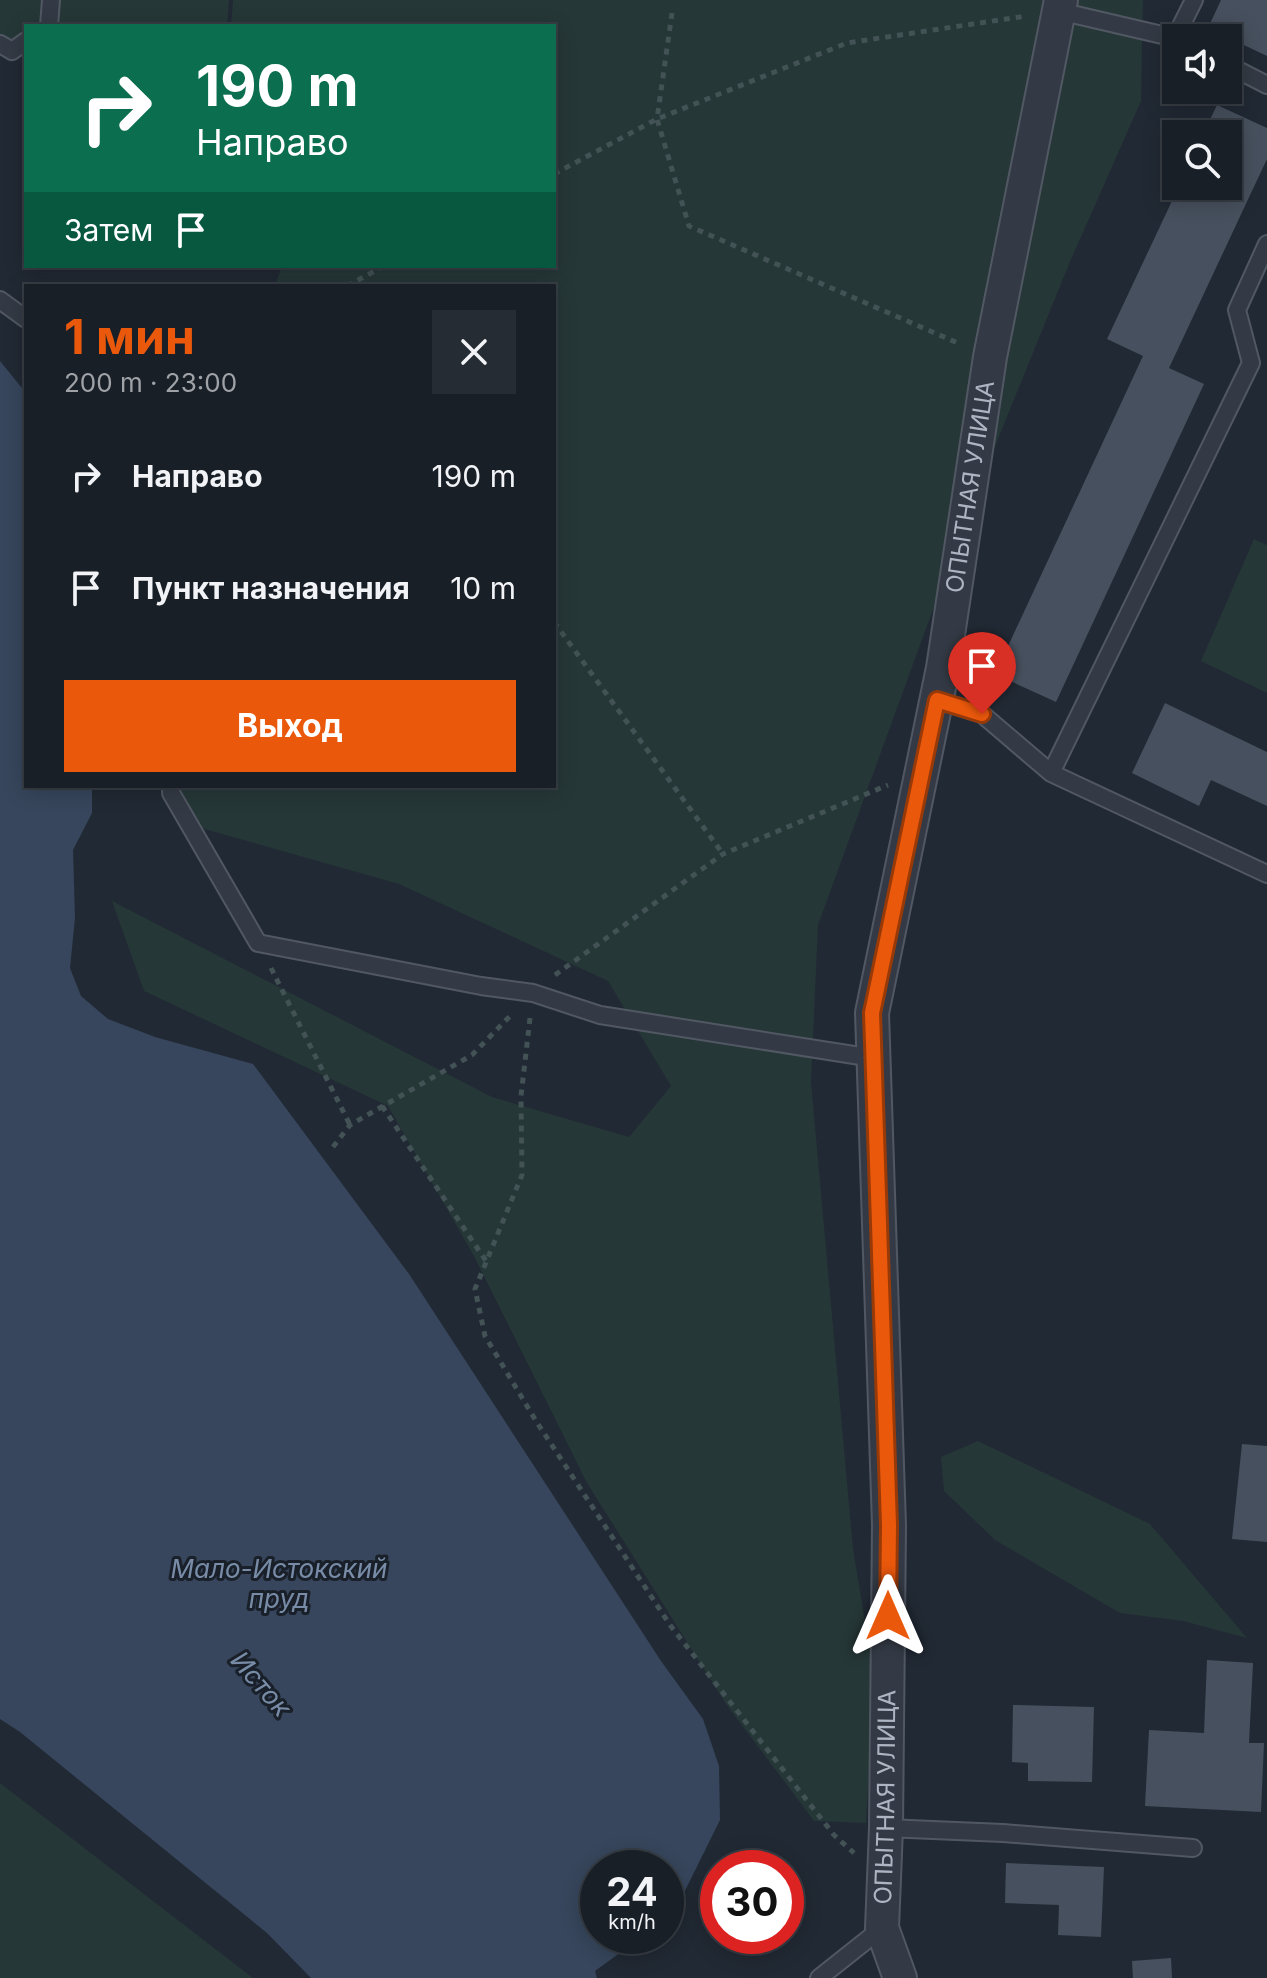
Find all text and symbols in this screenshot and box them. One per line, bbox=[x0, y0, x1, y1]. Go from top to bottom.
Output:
map controls bbox=[1162, 24, 1242, 200]
button: sound bbox=[1162, 24, 1242, 104]
text: 190 m bbox=[196, 52, 359, 120]
icon: right bbox=[64, 56, 168, 160]
text: Направо bbox=[196, 120, 349, 164]
button: search bbox=[1162, 120, 1242, 200]
icon: arrive bbox=[169, 208, 213, 252]
text: Затем bbox=[64, 212, 153, 248]
text: 1 мин bbox=[64, 307, 195, 366]
button: close bbox=[432, 310, 516, 394]
text: 200 m · 23:00 bbox=[64, 367, 237, 398]
street label: ОПЫТНАЯ УЛИЦА bbox=[940, 379, 1000, 595]
icon: right bbox=[64, 454, 108, 498]
text: Направо bbox=[132, 458, 263, 494]
text: 190 m bbox=[432, 458, 516, 494]
icon: arrive bbox=[64, 566, 108, 610]
text: Пункт назначения bbox=[132, 570, 410, 606]
text: 10 m bbox=[450, 570, 516, 606]
pin bbox=[948, 632, 1016, 714]
icon: arrive bbox=[960, 644, 1004, 688]
button: Выход bbox=[64, 680, 516, 772]
water label: Мало-Истокский пруд bbox=[170, 1553, 388, 1614]
position arrow bbox=[846, 1574, 930, 1658]
water label: Исток bbox=[225, 1645, 299, 1723]
street label: ОПЫТНАЯ УЛИЦА bbox=[868, 1690, 901, 1905]
speed limit sign: 30 bbox=[700, 1850, 804, 1954]
text: 24 bbox=[606, 1867, 658, 1916]
text: km/h bbox=[608, 1910, 656, 1934]

